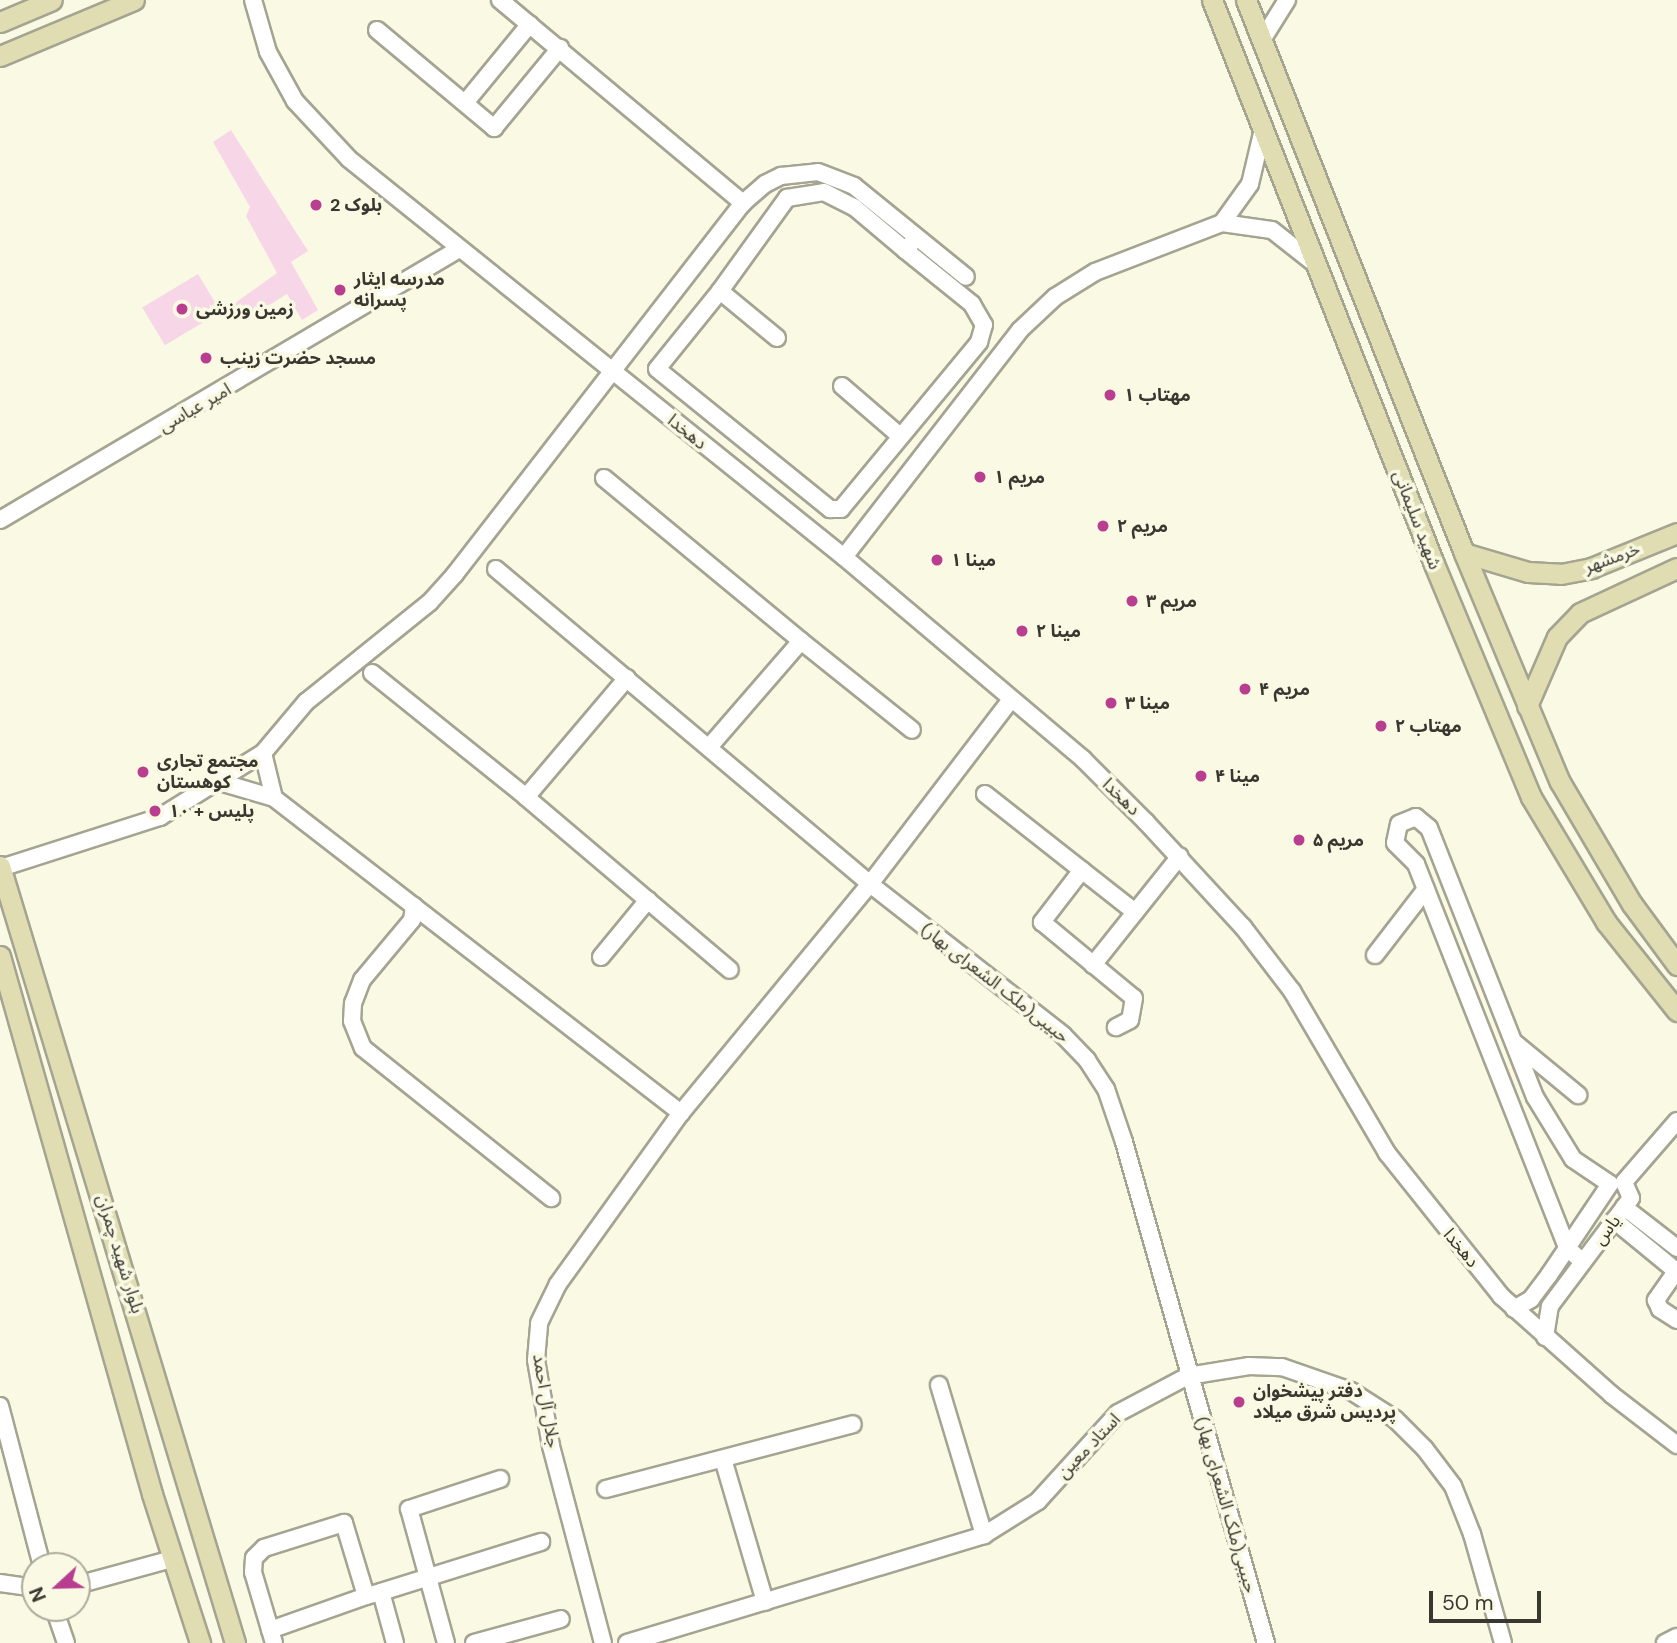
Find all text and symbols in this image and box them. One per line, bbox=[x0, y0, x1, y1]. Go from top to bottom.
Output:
place label: بلوک 2 bbox=[330, 194, 382, 216]
marker: بلوک 2 bbox=[308, 197, 324, 213]
place label: مدرسه ایثار پسرانه bbox=[354, 269, 445, 312]
marker: مدرسه ایثار پسرانه bbox=[332, 282, 348, 298]
place label: زمین ورزشی bbox=[196, 298, 294, 320]
marker: زمین ورزشی bbox=[174, 301, 190, 317]
place label: مسجد حضرت زینب bbox=[220, 347, 376, 369]
marker: مسجد حضرت زینب bbox=[198, 350, 214, 366]
street label: امیر عباسی bbox=[155, 379, 235, 437]
place label: مهتاب ۱ bbox=[1124, 384, 1191, 406]
marker: مهتاب ۱ bbox=[1102, 387, 1118, 403]
street label: دهخدا bbox=[663, 410, 711, 454]
place label: مریم ۱ bbox=[994, 466, 1045, 488]
street label: شهید سلیمانی bbox=[1388, 467, 1446, 573]
marker: مریم ۱ bbox=[972, 469, 988, 485]
place label: مریم ۲ bbox=[1117, 515, 1168, 537]
marker: مریم ۲ bbox=[1095, 518, 1111, 534]
street label: خرمشهر bbox=[1581, 538, 1643, 578]
place label: مینا ۱ bbox=[951, 549, 996, 571]
marker: مینا ۱ bbox=[929, 552, 945, 568]
place label: مریم ۳ bbox=[1146, 590, 1197, 612]
marker: مریم ۳ bbox=[1124, 593, 1140, 609]
place label: مینا ۲ bbox=[1036, 620, 1081, 642]
marker: مینا ۲ bbox=[1014, 623, 1030, 639]
place label: مریم ۴ bbox=[1259, 678, 1310, 700]
marker: مریم ۴ bbox=[1237, 681, 1253, 697]
place label: مینا ۳ bbox=[1125, 692, 1170, 714]
marker: مینا ۳ bbox=[1103, 695, 1119, 711]
place label: مهتاب ۲ bbox=[1395, 715, 1462, 737]
marker: مهتاب ۲ bbox=[1373, 718, 1389, 734]
place label: مجتمع تجاری کوهستان bbox=[157, 751, 258, 794]
marker: مجتمع تجاری کوهستان bbox=[135, 764, 151, 780]
place label: مینا ۴ bbox=[1215, 765, 1260, 787]
marker: مینا ۴ bbox=[1193, 768, 1209, 784]
street label: دهخدا bbox=[1098, 774, 1144, 820]
place label: پلیس + ۱۰ bbox=[169, 800, 254, 822]
marker: پلیس + ۱۰ bbox=[147, 803, 163, 819]
place label: مریم ۵ bbox=[1313, 829, 1364, 851]
marker: مریم ۵ bbox=[1291, 832, 1307, 848]
street label: حبیبی(ملک الشعرای بهار) bbox=[916, 918, 1074, 1048]
street label: بلوار شهید چمران bbox=[92, 1192, 148, 1316]
street label: یاس bbox=[1589, 1211, 1625, 1249]
street label: دهخدا bbox=[1439, 1224, 1483, 1272]
street label: جلال آل احمد bbox=[528, 1352, 564, 1450]
place label: دفتر پیشخوان پردیس شرق میلاد bbox=[1253, 1381, 1396, 1424]
marker: دفتر پیشخوان پردیس شرق میلاد bbox=[1231, 1394, 1247, 1410]
street label: استاد معین bbox=[1053, 1409, 1125, 1483]
street label: حبیبی(ملک الشعرای بهار) bbox=[1190, 1414, 1262, 1596]
north arrow bbox=[21, 1552, 91, 1622]
scale bar bbox=[1432, 1576, 1544, 1620]
text: N bbox=[24, 1583, 52, 1605]
text: 50 m bbox=[1442, 1589, 1493, 1617]

